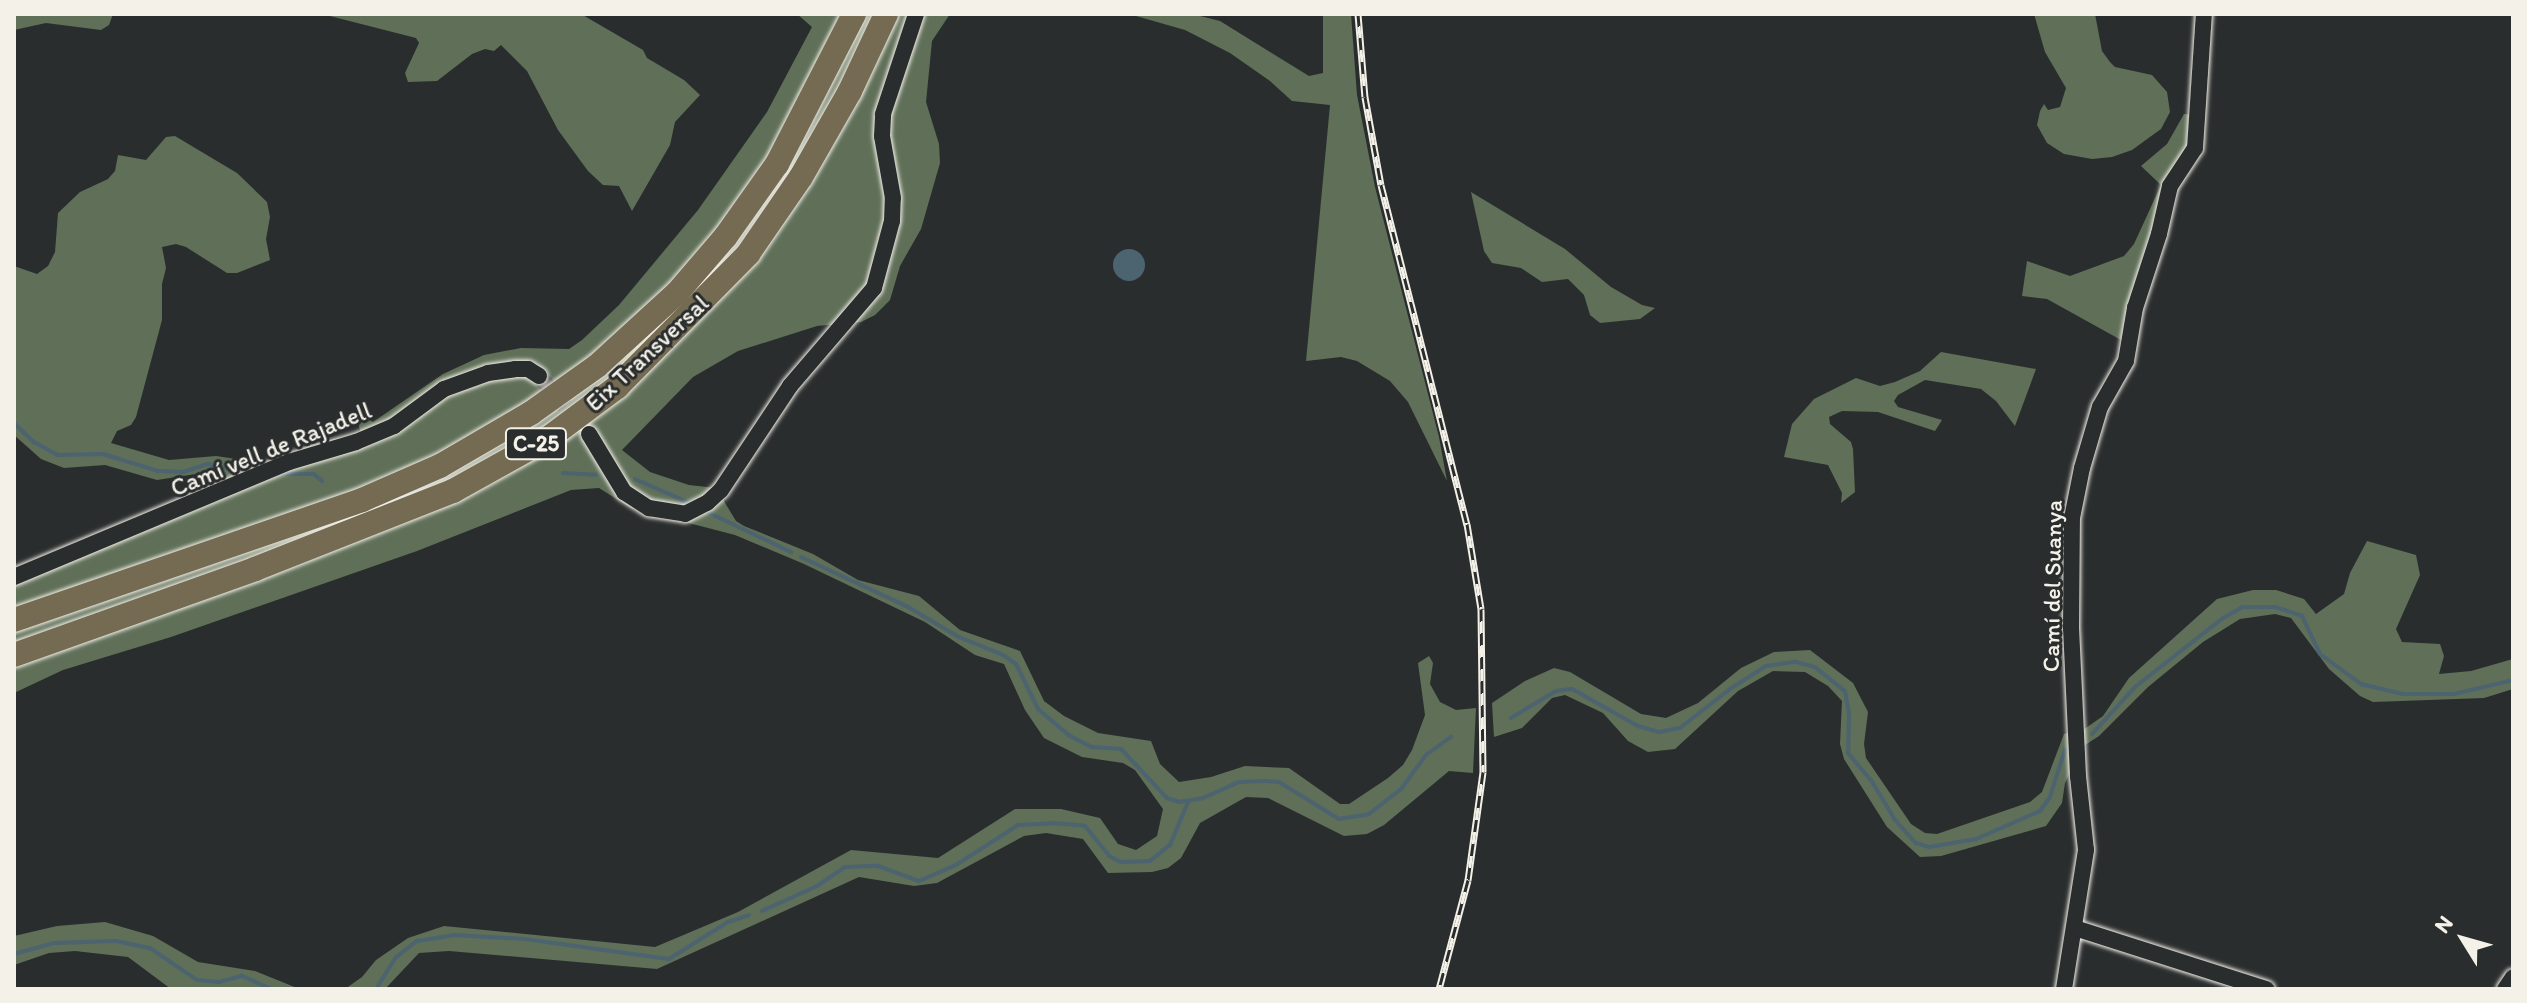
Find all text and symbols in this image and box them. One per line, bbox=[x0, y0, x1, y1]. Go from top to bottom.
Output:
street label: Eix Transversal bbox=[580, 289, 714, 417]
street label: Camí vell de Rajadell bbox=[166, 396, 376, 502]
road number: C-25 bbox=[504, 426, 568, 462]
street label: Camí del Suanya bbox=[2036, 500, 2068, 672]
north arrow bbox=[2423, 899, 2503, 979]
text: N bbox=[2428, 910, 2459, 938]

